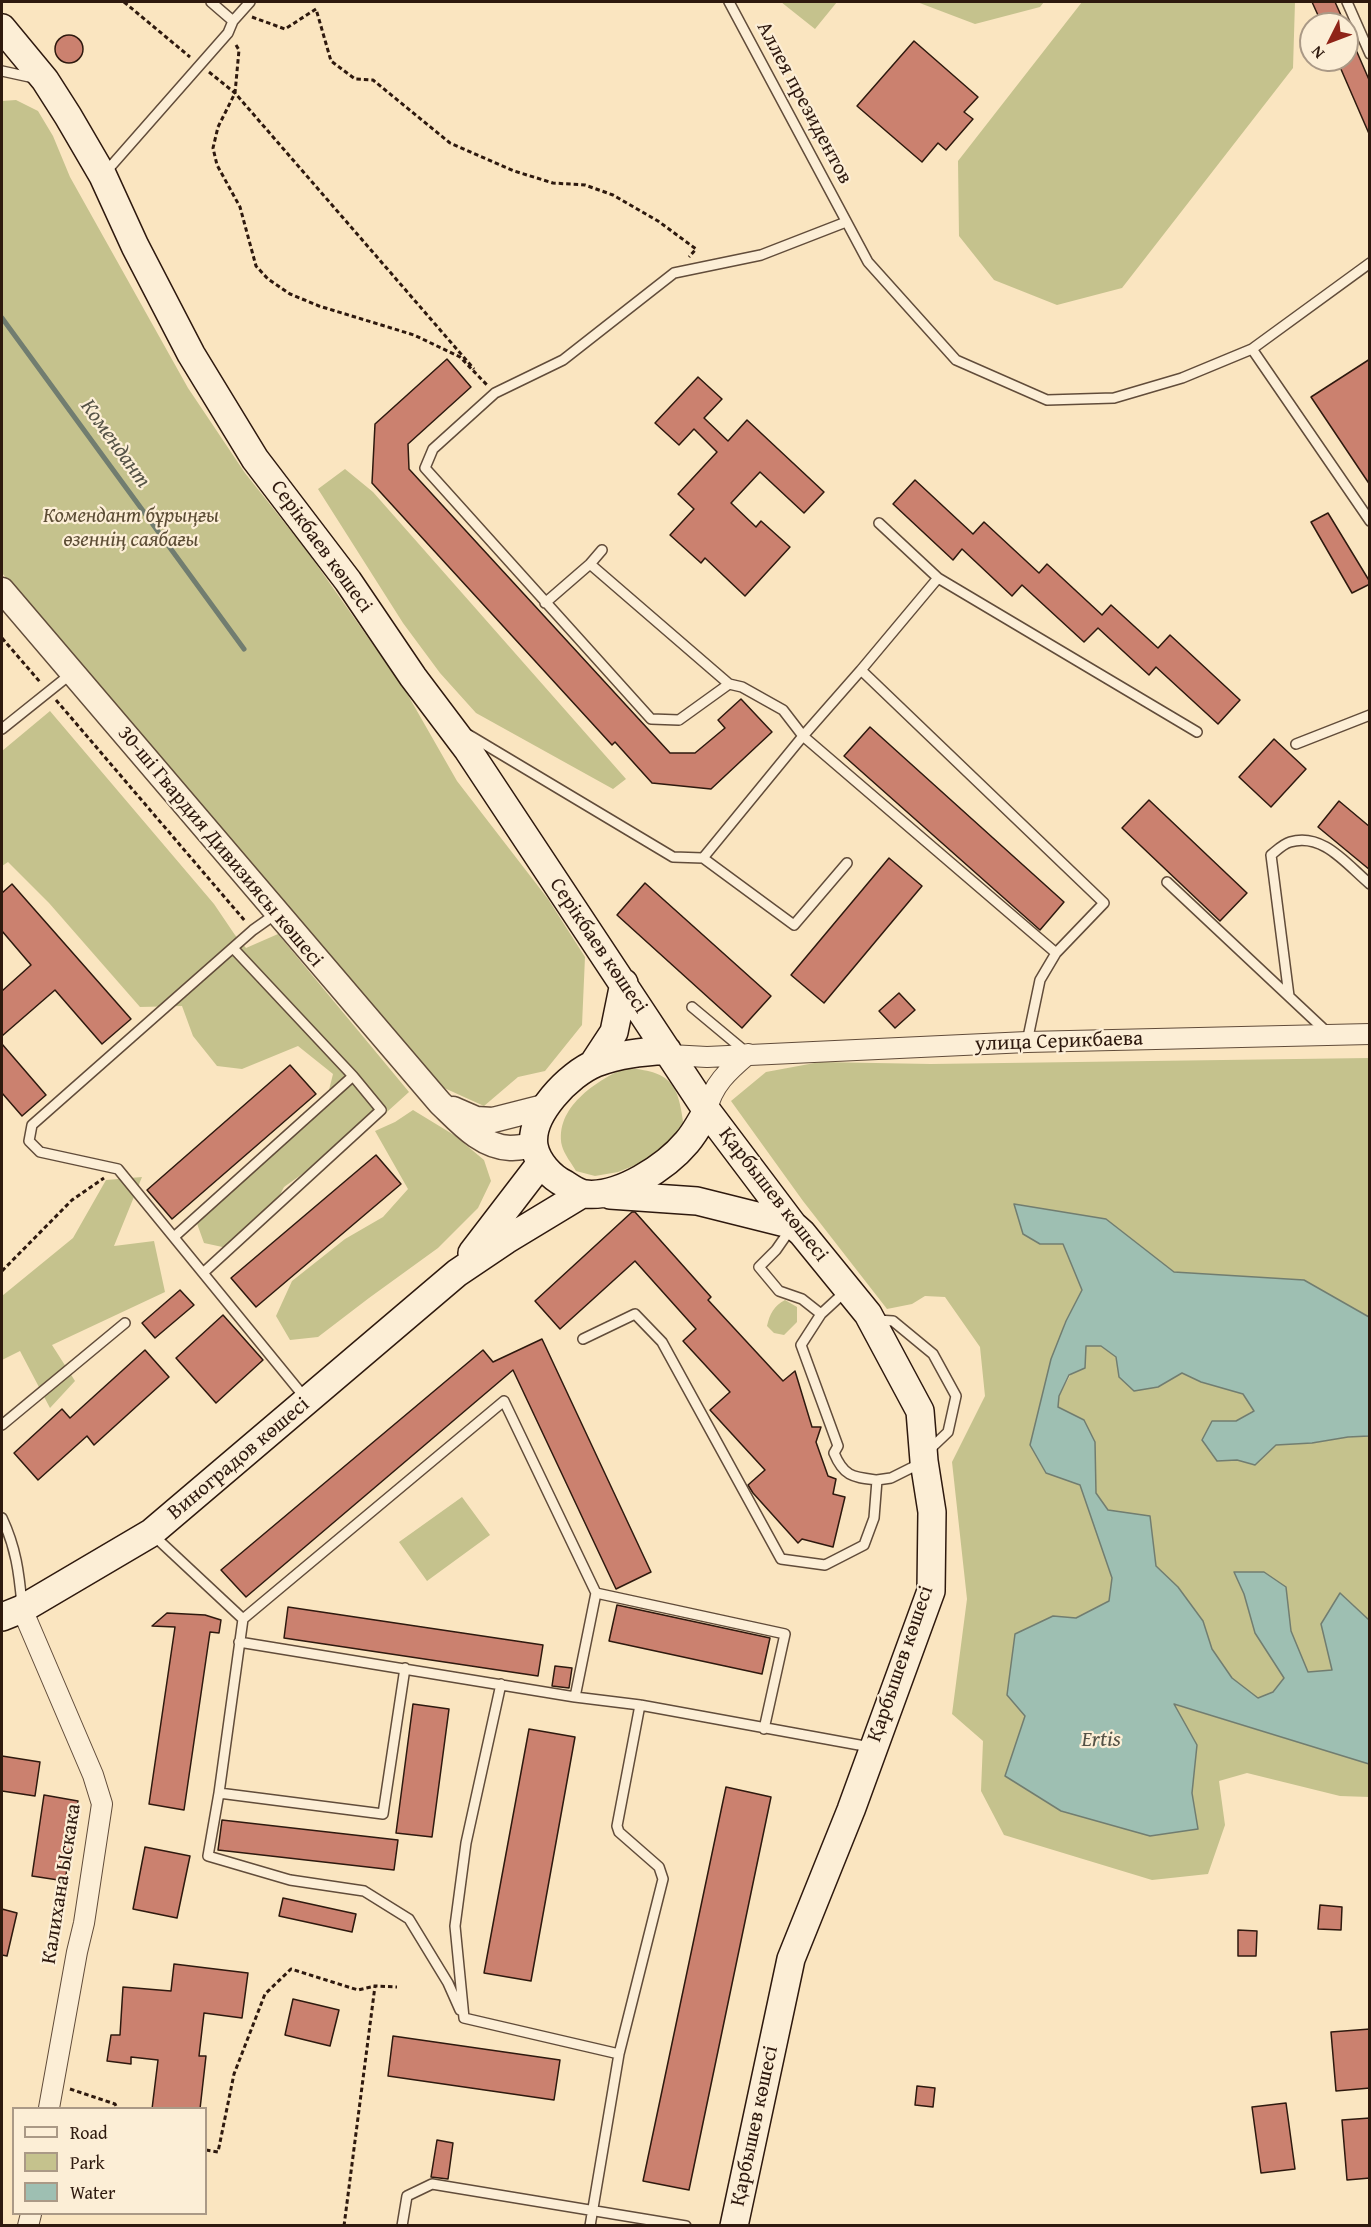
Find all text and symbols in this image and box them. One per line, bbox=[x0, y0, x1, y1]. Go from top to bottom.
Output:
north arrow bbox=[1299, 12, 1359, 72]
street label: Аллея президентов bbox=[751, 18, 857, 188]
text: N bbox=[1305, 41, 1330, 65]
water label: Комендант bbox=[74, 395, 156, 493]
street label: Серікбаев көшесі bbox=[264, 476, 378, 618]
park label: Комендант бұрыңғы өзеннің саябағы bbox=[43, 504, 219, 554]
street label: 30-ші Гвардия Дивизиясы көшесі bbox=[112, 721, 328, 973]
street label: Серікбаев көшесі bbox=[543, 874, 653, 1018]
street label: улица Серикбаева bbox=[974, 1026, 1144, 1058]
street label: Қарбышев көшесі bbox=[713, 1123, 833, 1267]
street label: Виноградов көшесі bbox=[163, 1392, 315, 1526]
street label: Қарбышев көшесі bbox=[862, 1583, 940, 1745]
water label: Ertis bbox=[1081, 1727, 1121, 1753]
street label: Калихана Ыскака bbox=[37, 1802, 87, 1966]
street label: Қарбышев көшесі bbox=[726, 2043, 784, 2209]
legend bbox=[12, 2107, 207, 2215]
text: Road bbox=[70, 2119, 108, 2146]
text: Park bbox=[70, 2149, 105, 2176]
text: Water bbox=[70, 2179, 115, 2206]

